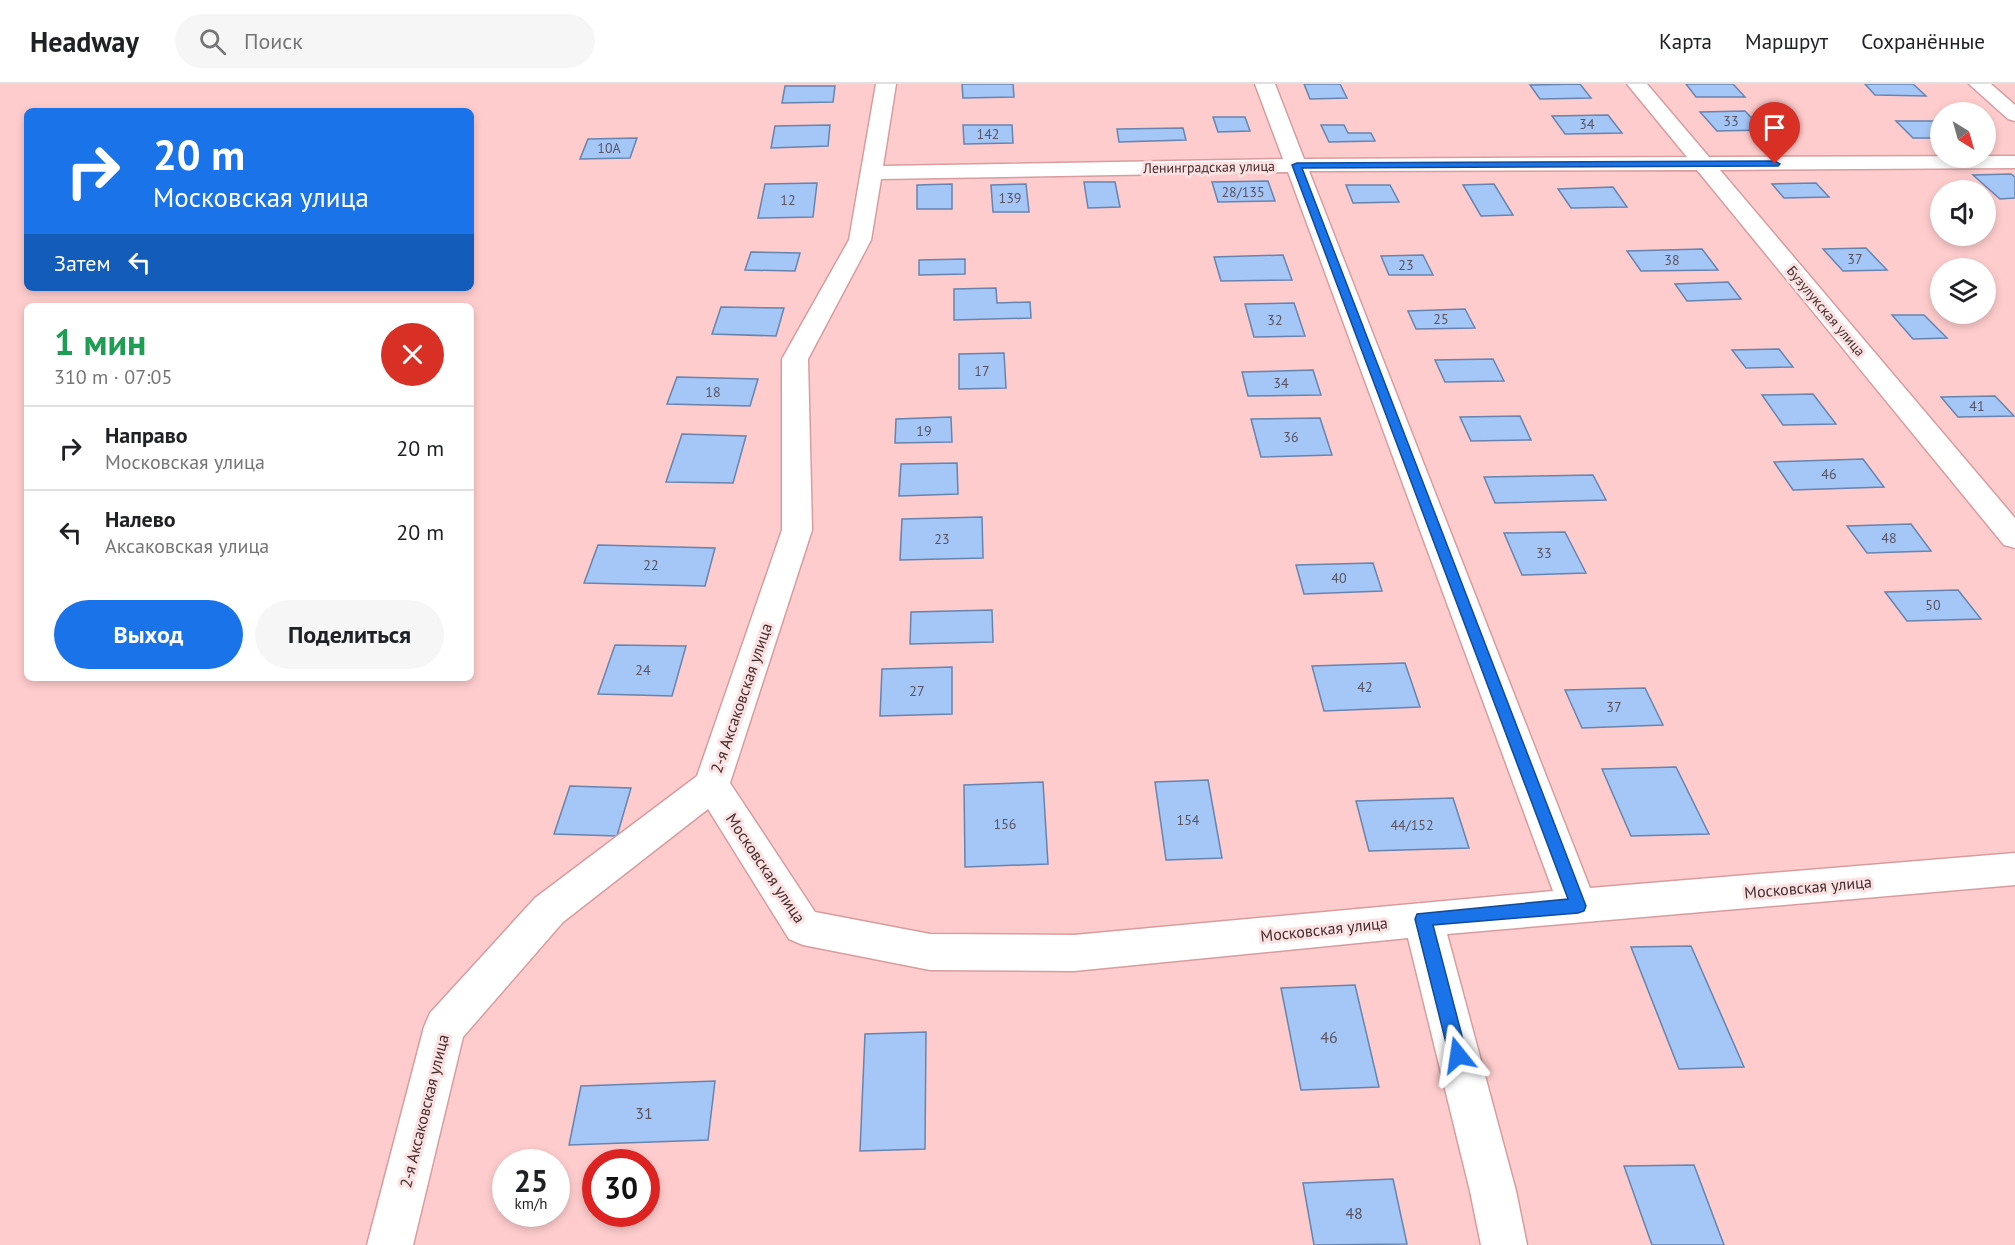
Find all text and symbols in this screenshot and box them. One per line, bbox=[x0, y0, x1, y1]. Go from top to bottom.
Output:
search box bbox=[175, 14, 595, 68]
text: Headway bbox=[30, 23, 139, 60]
icon: search bbox=[196, 25, 229, 58]
text: Поиск bbox=[244, 27, 303, 55]
text: Карта bbox=[1659, 28, 1712, 55]
text: Маршрут bbox=[1745, 28, 1828, 55]
text: Сохранённые bbox=[1861, 28, 1985, 55]
pin bbox=[1749, 102, 1800, 164]
north arrow bbox=[1930, 102, 1996, 168]
map controls bbox=[1930, 102, 1996, 324]
icon: arrive bbox=[1758, 111, 1791, 144]
house number: 33 bbox=[1723, 112, 1739, 130]
house number: 34 bbox=[1579, 115, 1595, 133]
house number: 142 bbox=[977, 125, 999, 143]
text: 20 m bbox=[153, 127, 245, 182]
icon: right bbox=[54, 132, 132, 210]
house number: 10А bbox=[597, 139, 622, 157]
street label: Ленинградская улица bbox=[1142, 157, 1275, 177]
text: Московская улица bbox=[153, 180, 369, 214]
button: sound bbox=[1930, 180, 1996, 246]
house number: 28/135 bbox=[1221, 183, 1265, 201]
house number: 139 bbox=[999, 189, 1021, 207]
house number: 12 bbox=[780, 191, 796, 209]
icon: left bbox=[123, 246, 156, 279]
text: Затем bbox=[54, 249, 111, 277]
house number: 37 bbox=[1847, 250, 1863, 268]
house number: 38 bbox=[1664, 251, 1680, 269]
house number: 23 bbox=[1398, 256, 1414, 274]
button: layers bbox=[1930, 258, 1996, 324]
street label: Бузулукская улица bbox=[1783, 262, 1869, 360]
house number: 25 bbox=[1433, 310, 1449, 328]
house number: 32 bbox=[1267, 311, 1283, 329]
text: 1 мин bbox=[54, 318, 146, 365]
button: close bbox=[381, 323, 444, 386]
house number: 17 bbox=[974, 362, 990, 380]
text: 310 m · 07:05 bbox=[54, 364, 172, 390]
house number: 34 bbox=[1273, 374, 1289, 392]
house number: 18 bbox=[705, 383, 721, 401]
house number: 41 bbox=[1969, 397, 1985, 415]
text: Направо bbox=[105, 421, 188, 449]
house number: 19 bbox=[916, 422, 932, 440]
house number: 36 bbox=[1283, 428, 1299, 446]
icon: right bbox=[54, 432, 87, 465]
text: 20 m bbox=[396, 434, 444, 462]
text: Московская улица bbox=[105, 449, 265, 475]
house number: 46 bbox=[1821, 465, 1837, 483]
text: Налево bbox=[105, 505, 176, 533]
icon: left bbox=[54, 516, 87, 549]
text: 20 m bbox=[396, 518, 444, 546]
house number: 48 bbox=[1881, 529, 1897, 547]
house number: 23 bbox=[934, 530, 950, 548]
text: Аксаковская улица bbox=[105, 533, 269, 559]
house number: 33 bbox=[1536, 544, 1552, 562]
house number: 22 bbox=[643, 556, 659, 574]
house number: 40 bbox=[1331, 569, 1347, 587]
house number: 50 bbox=[1925, 596, 1941, 614]
button: Выход bbox=[54, 600, 243, 669]
button: Поделиться bbox=[255, 600, 444, 669]
street label: 2-я Аксаковская улица bbox=[706, 620, 776, 776]
house number: 24 bbox=[635, 661, 651, 679]
house number: 42 bbox=[1357, 678, 1373, 696]
house number: 27 bbox=[909, 682, 925, 700]
house number: 37 bbox=[1606, 698, 1622, 716]
street label: Московская улица bbox=[722, 809, 810, 927]
house number: 154 bbox=[1177, 811, 1200, 829]
house number: 156 bbox=[994, 815, 1016, 833]
house number: 44/152 bbox=[1390, 816, 1434, 834]
street label: Московская улица bbox=[1743, 871, 1873, 903]
street label: Московская улица bbox=[1259, 912, 1389, 946]
position arrow bbox=[1426, 1023, 1490, 1087]
house number: 46 bbox=[1320, 1027, 1338, 1047]
street label: 2-я Аксаковская улица bbox=[395, 1032, 453, 1190]
house number: 31 bbox=[635, 1103, 653, 1123]
speed limit sign: 30 bbox=[582, 1149, 660, 1227]
text: 25 bbox=[514, 1161, 548, 1200]
text: km/h bbox=[515, 1194, 547, 1213]
house number: 48 bbox=[1345, 1203, 1363, 1223]

